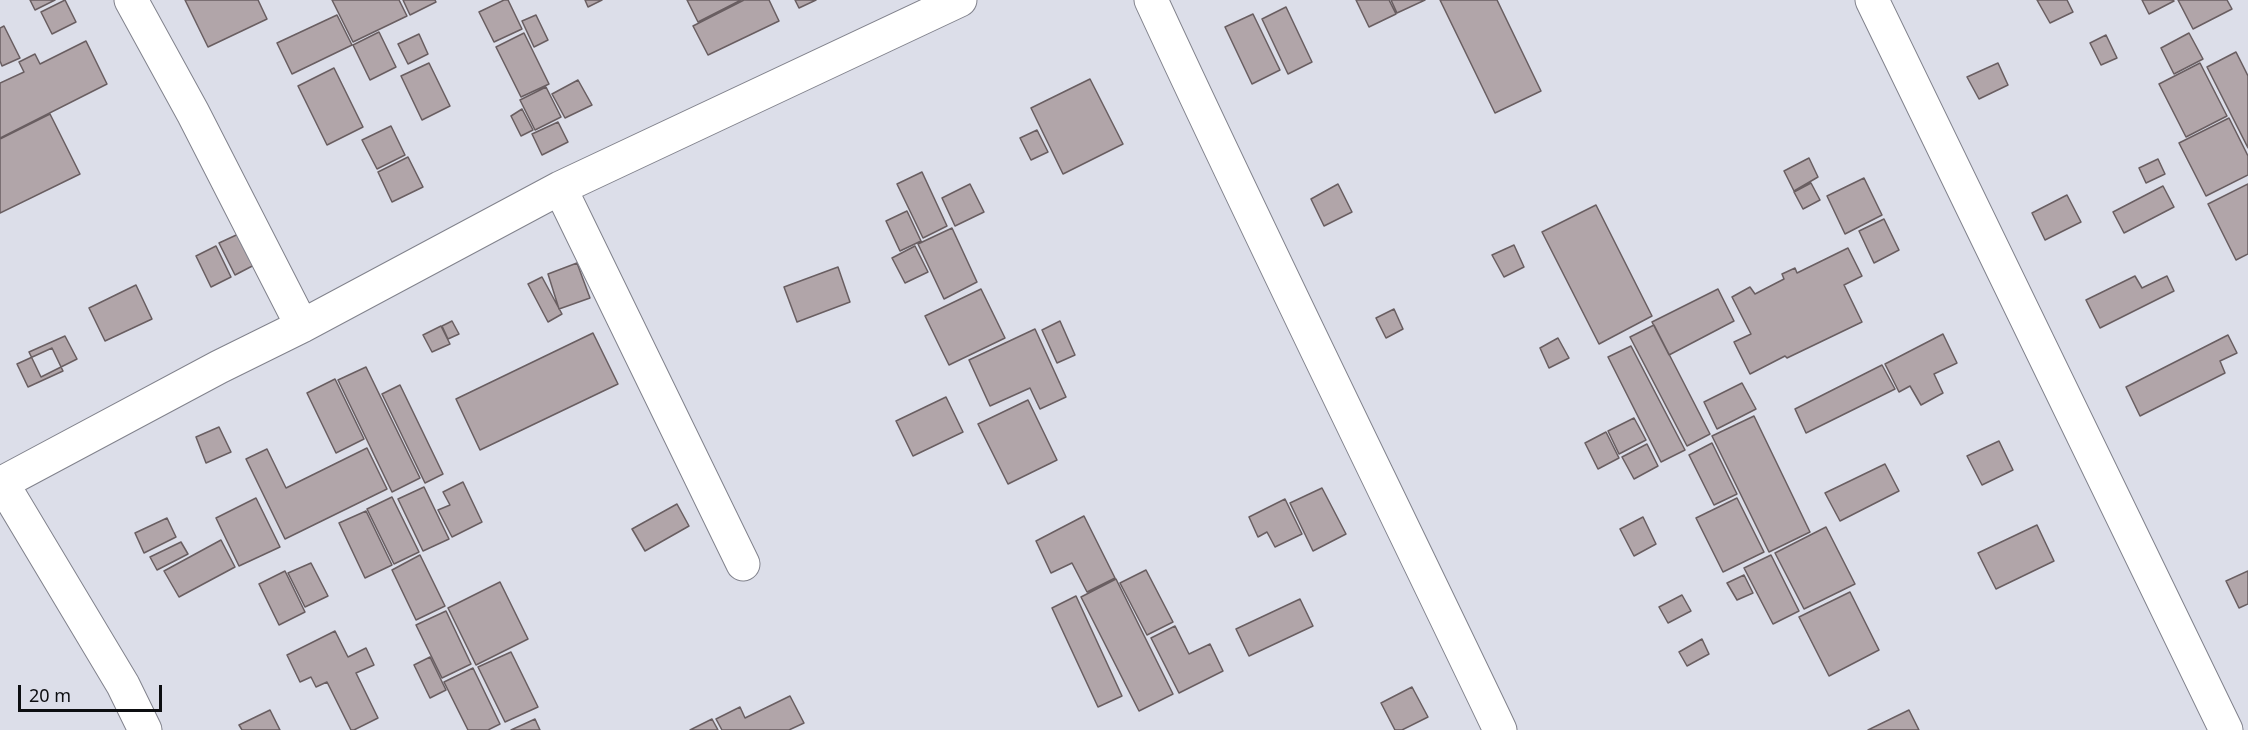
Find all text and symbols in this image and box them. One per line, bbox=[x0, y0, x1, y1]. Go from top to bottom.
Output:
scale bar bbox=[21, 673, 165, 711]
text: 20 m bbox=[29, 683, 71, 707]

